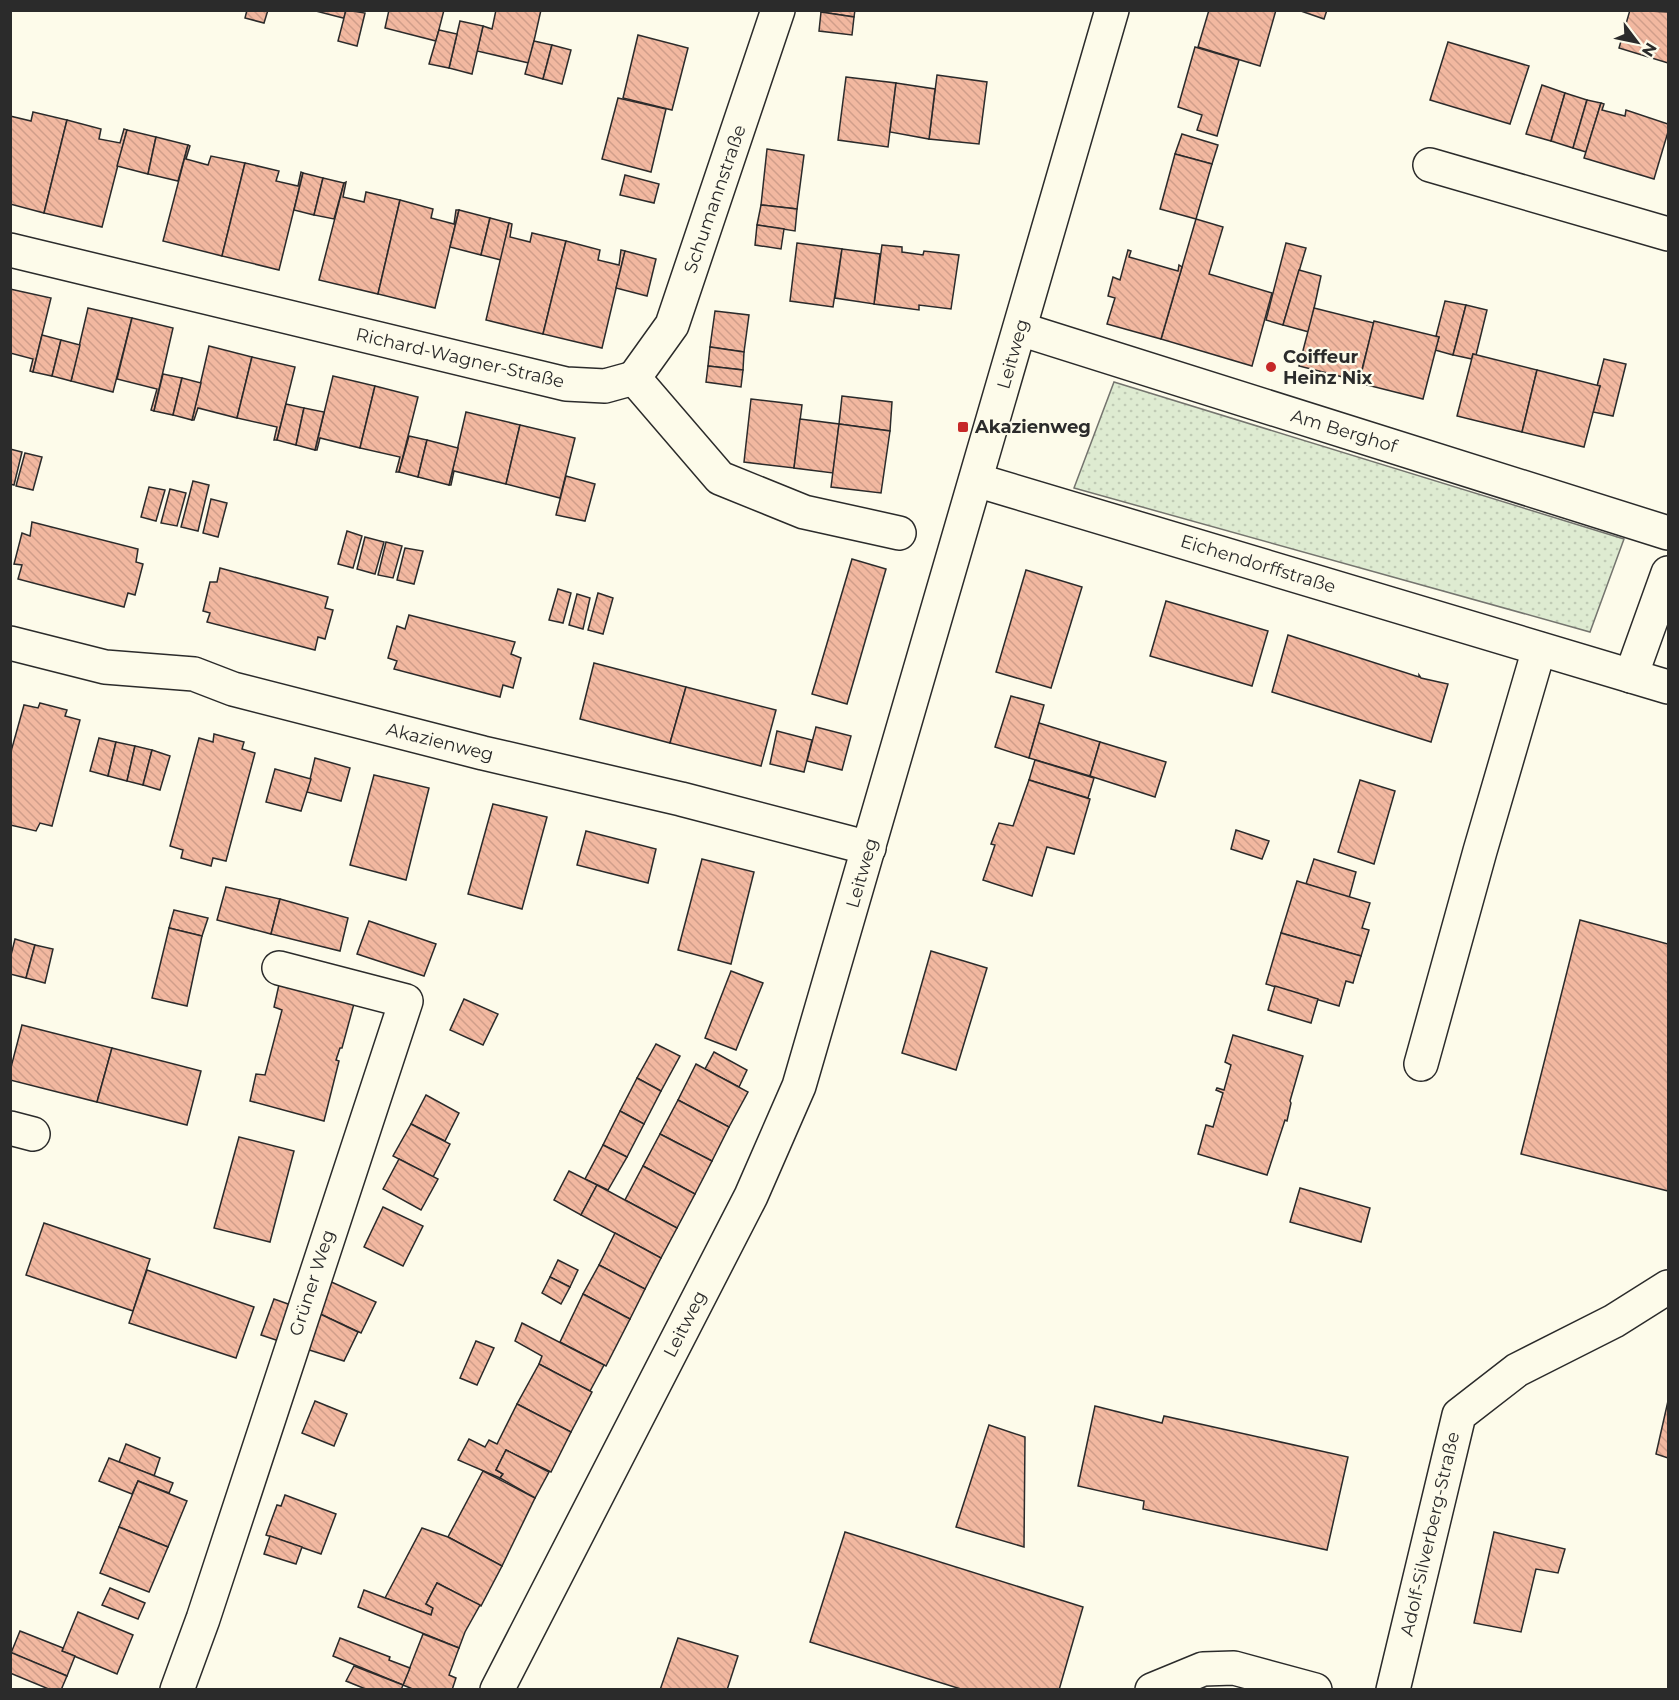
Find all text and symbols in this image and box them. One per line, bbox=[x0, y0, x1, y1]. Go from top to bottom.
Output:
north arrow bbox=[1607, 12, 1667, 72]
text: N bbox=[1638, 39, 1661, 60]
street label: Schumannstraße bbox=[679, 122, 751, 276]
street label: Leitweg bbox=[993, 316, 1033, 392]
street label: Richard-Wagner-Straße bbox=[354, 323, 566, 393]
place label: Coiffeur Heinz Nix bbox=[1283, 346, 1373, 389]
marker: Coiffeur Heinz Nix bbox=[1264, 360, 1278, 374]
street label: Am Berghof bbox=[1288, 404, 1401, 458]
place label: Akazienweg bbox=[974, 416, 1091, 438]
marker: Akazienweg bbox=[956, 420, 970, 434]
street label: Eichendorffstraße bbox=[1178, 530, 1338, 598]
street label: Akazienweg bbox=[384, 718, 496, 766]
street label: Leitweg bbox=[842, 835, 882, 911]
street label: Grüner Weg bbox=[284, 1227, 340, 1339]
street label: Leitweg bbox=[659, 1287, 711, 1361]
street label: Adolf-Silverberg-Straße bbox=[1396, 1430, 1464, 1638]

